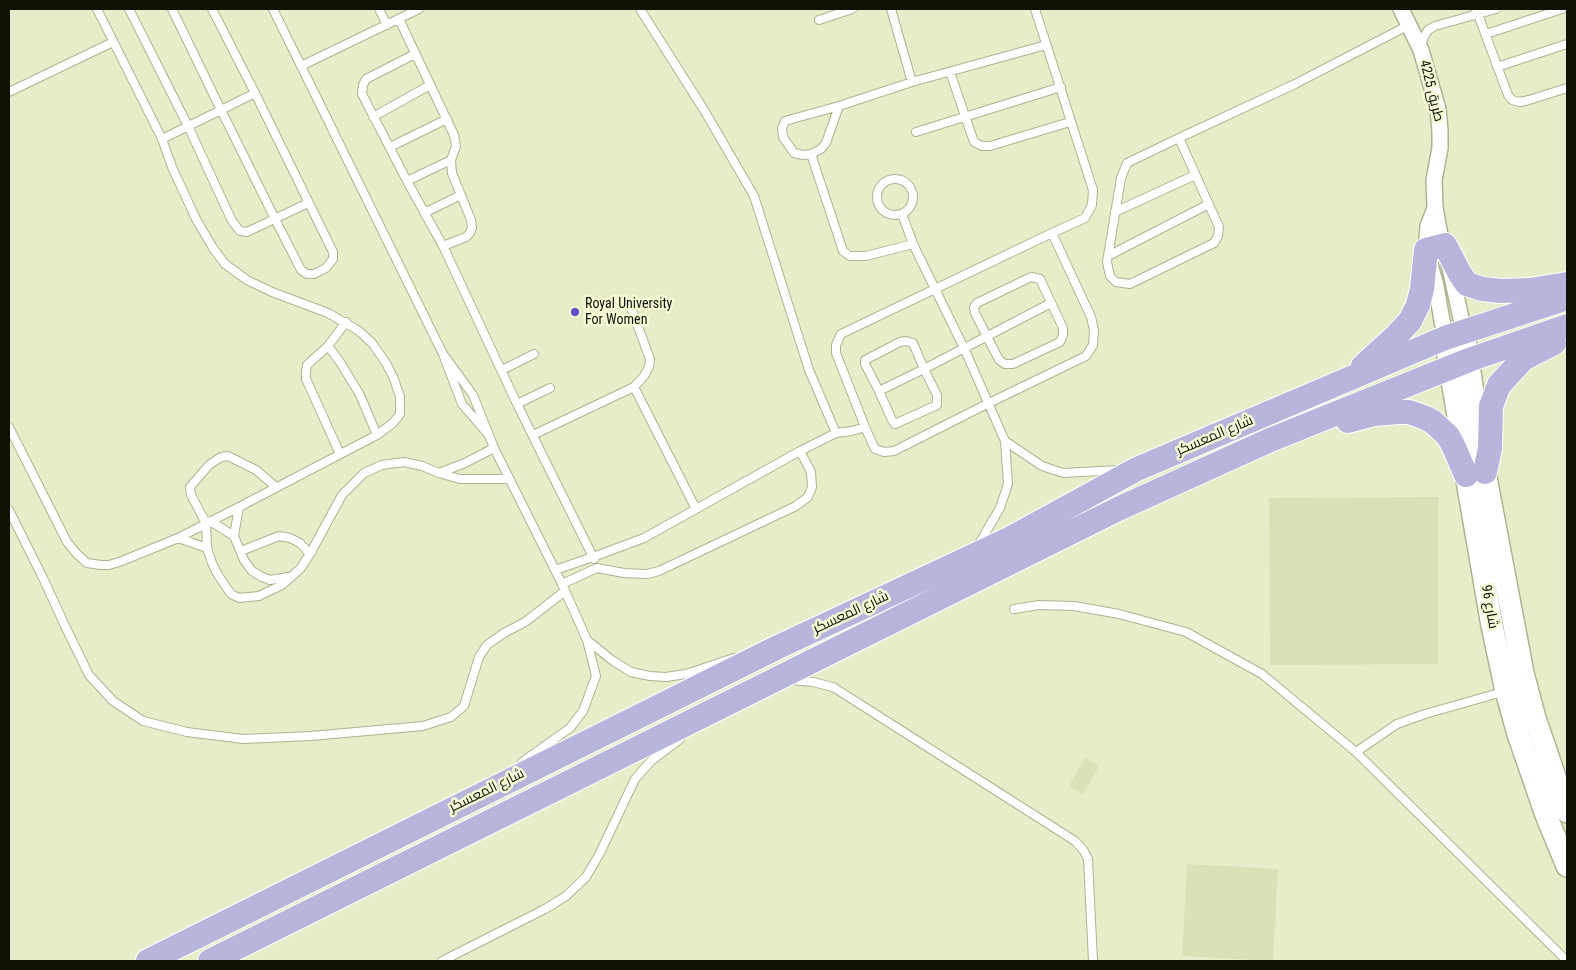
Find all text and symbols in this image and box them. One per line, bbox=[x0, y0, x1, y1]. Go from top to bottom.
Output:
street label: طريق 4225 bbox=[1415, 58, 1447, 124]
place label: Royal University For Women bbox=[585, 296, 672, 328]
marker: Royal University For Women bbox=[569, 306, 581, 318]
street label: شارع المعسكر bbox=[1174, 412, 1256, 460]
street label: شارع 96 bbox=[1477, 584, 1501, 630]
street label: شارع المعسكر bbox=[810, 588, 892, 638]
street label: شارع المعسكر bbox=[447, 766, 527, 816]

